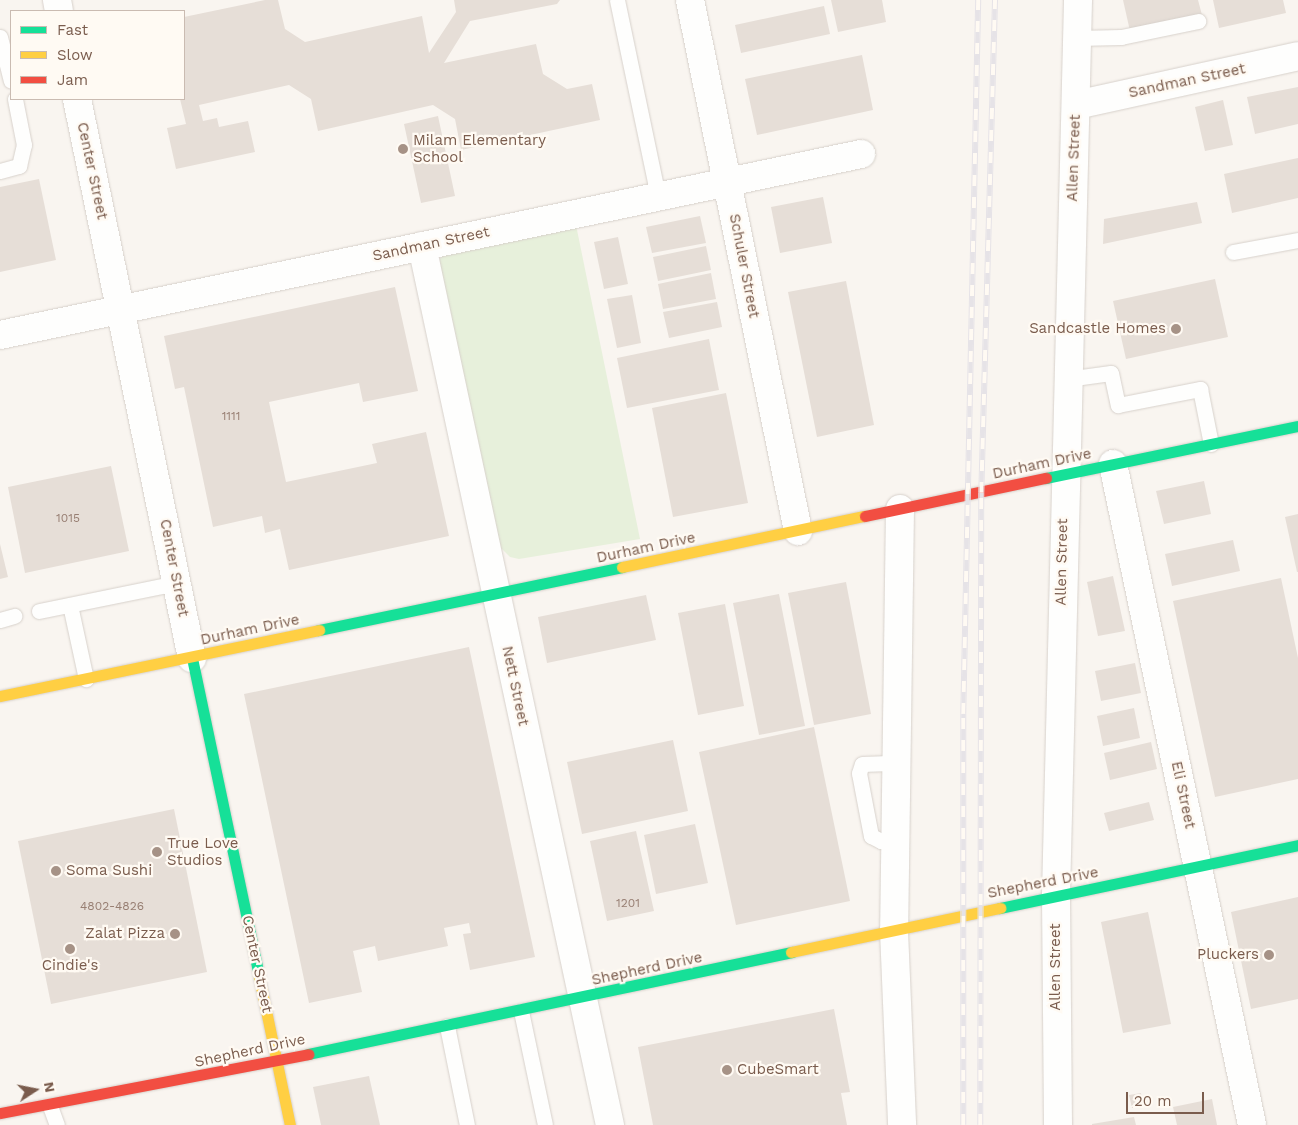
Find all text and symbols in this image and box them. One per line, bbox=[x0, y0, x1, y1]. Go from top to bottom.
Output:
legend bbox=[10, 10, 185, 100]
text: Fast bbox=[57, 21, 88, 39]
text: Slow bbox=[57, 46, 93, 64]
street label: Sandman Street bbox=[1127, 60, 1247, 102]
text: Jam bbox=[57, 71, 88, 89]
street label: Allen Street bbox=[1063, 114, 1085, 202]
street label: Center Street bbox=[73, 120, 111, 222]
place label: Milam Elementary School bbox=[413, 131, 546, 166]
marker: Milam Elementary School bbox=[397, 143, 409, 155]
street label: Schuler Street bbox=[725, 212, 763, 320]
street label: Sandman Street bbox=[371, 223, 491, 265]
place label: Sandcastle Homes bbox=[1029, 320, 1166, 338]
marker: Sandcastle Homes bbox=[1170, 323, 1182, 335]
house number: 1111 bbox=[222, 410, 240, 424]
street label: Durham Drive bbox=[991, 445, 1093, 483]
house number: 1015 bbox=[56, 512, 80, 526]
street label: Center Street bbox=[156, 517, 192, 619]
street label: Allen Street bbox=[1052, 518, 1072, 606]
street label: Durham Drive bbox=[595, 529, 697, 567]
street label: Durham Drive bbox=[199, 611, 301, 649]
street label: Nett Street bbox=[498, 644, 532, 728]
street label: Eli Street bbox=[1167, 760, 1199, 830]
place label: True Love Studios bbox=[167, 834, 238, 869]
marker: True Love Studios bbox=[151, 846, 163, 858]
place label: Soma Sushi bbox=[66, 862, 152, 880]
street label: Shepherd Drive bbox=[986, 863, 1100, 903]
marker: Soma Sushi bbox=[50, 865, 62, 877]
house number: 1201 bbox=[616, 897, 640, 911]
house number: 4802-4826 bbox=[80, 900, 144, 914]
street label: Center Street bbox=[238, 913, 276, 1015]
street label: Allen Street bbox=[1047, 923, 1065, 1011]
place label: Zalat Pizza bbox=[85, 925, 165, 943]
marker: Zalat Pizza bbox=[169, 928, 181, 940]
marker: Cindie's bbox=[64, 943, 76, 955]
place label: Pluckers bbox=[1197, 946, 1259, 964]
street label: Shepherd Drive bbox=[590, 948, 704, 990]
marker: Pluckers bbox=[1263, 949, 1275, 961]
place label: Cindie's bbox=[42, 957, 98, 975]
street label: Shepherd Drive bbox=[193, 1030, 307, 1072]
place label: CubeSmart bbox=[737, 1061, 819, 1079]
marker: CubeSmart bbox=[721, 1064, 733, 1076]
north arrow bbox=[10, 1065, 60, 1115]
text: N bbox=[41, 1081, 59, 1094]
scale bar bbox=[1128, 1082, 1206, 1114]
text: 20 m bbox=[1134, 1092, 1172, 1110]

